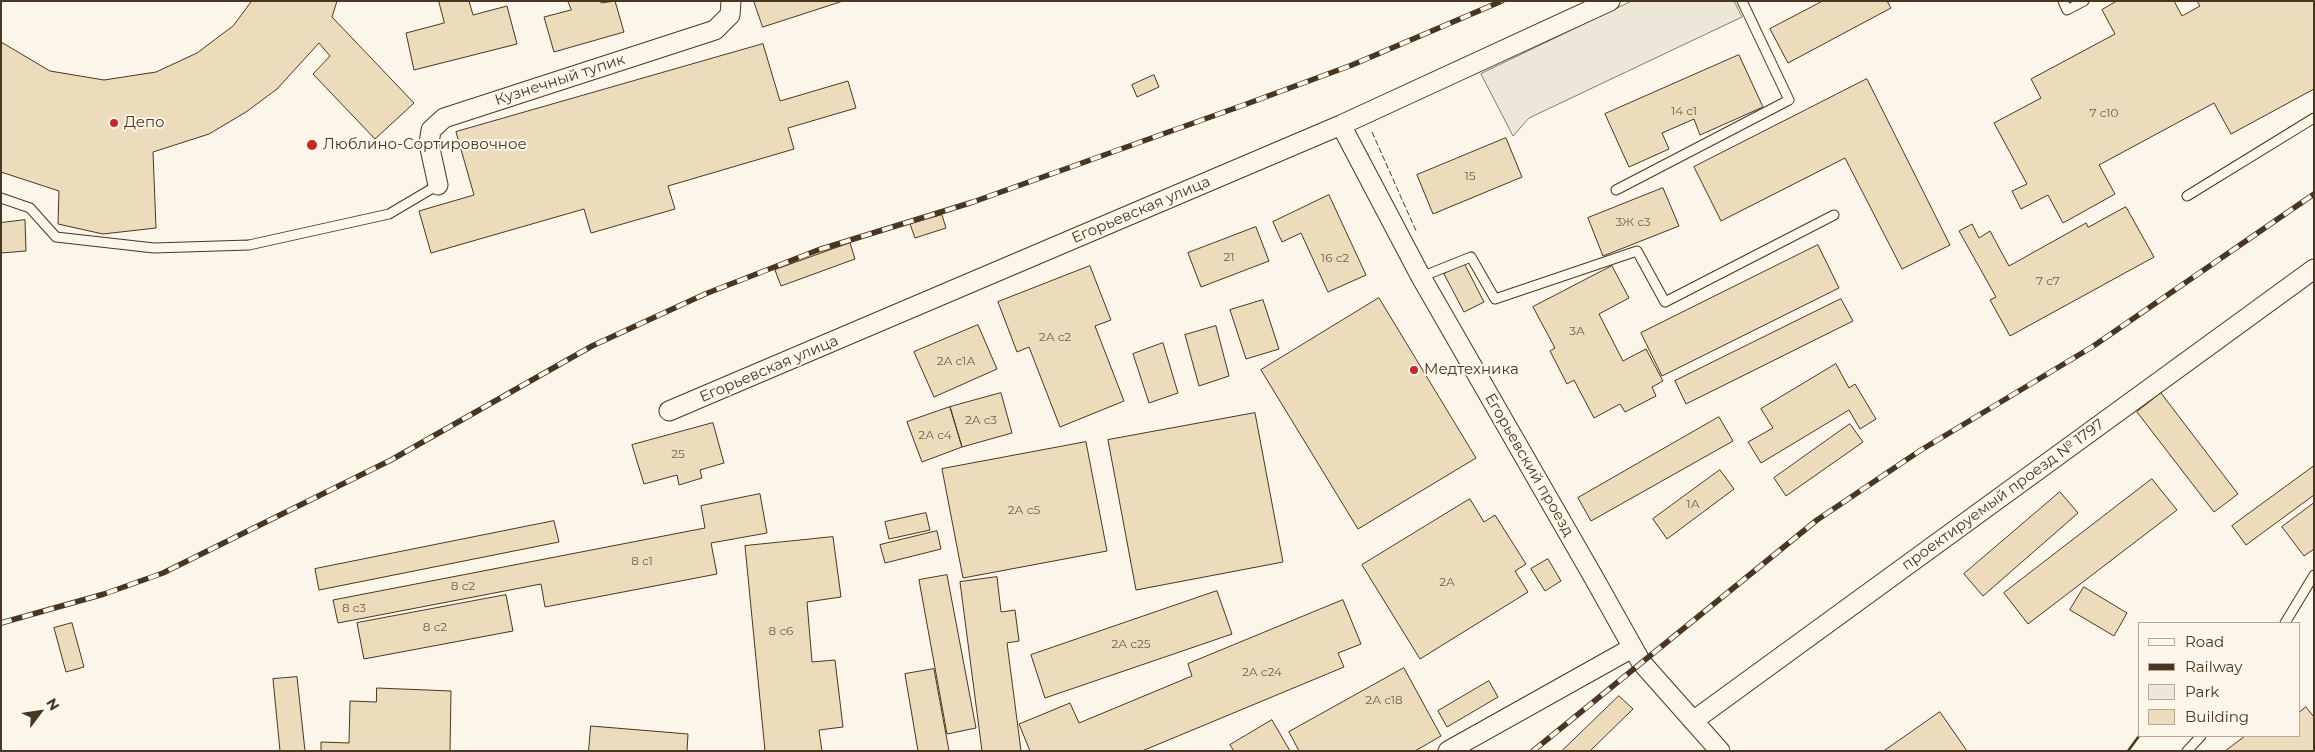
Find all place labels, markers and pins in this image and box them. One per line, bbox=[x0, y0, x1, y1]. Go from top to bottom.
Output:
place label: Депо bbox=[124, 114, 165, 132]
marker: Депо bbox=[108, 117, 120, 129]
place label: Люблино-Сортировочное bbox=[323, 136, 527, 154]
marker: Люблино-Сортировочное bbox=[305, 138, 319, 152]
place label: Медтехника bbox=[1424, 361, 1519, 379]
marker: Медтехника bbox=[1408, 364, 1420, 376]

